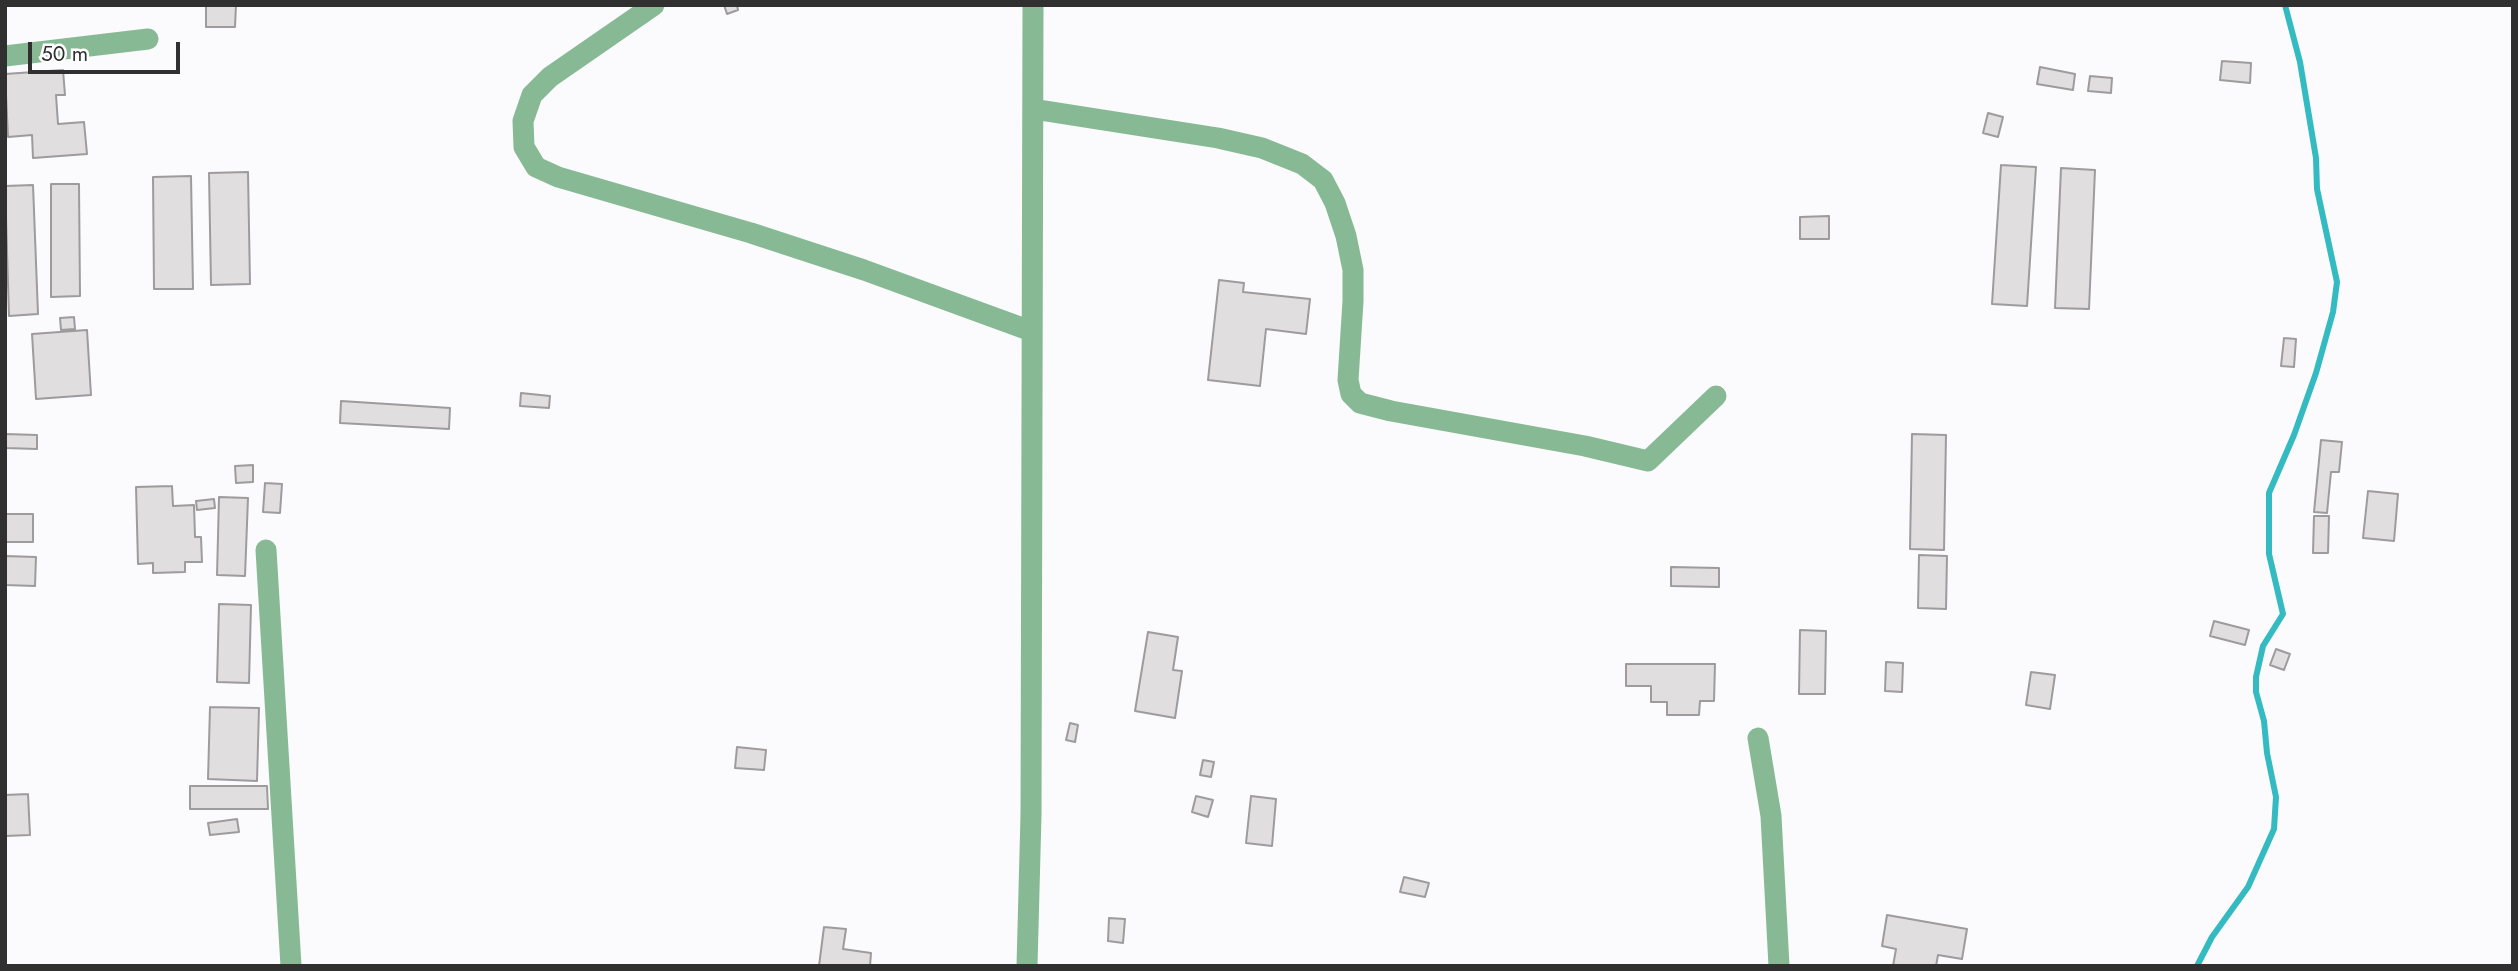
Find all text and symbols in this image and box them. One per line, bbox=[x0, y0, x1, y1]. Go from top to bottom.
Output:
scale bar bbox=[32, 28, 184, 72]
text: 50 m bbox=[41, 39, 88, 69]

